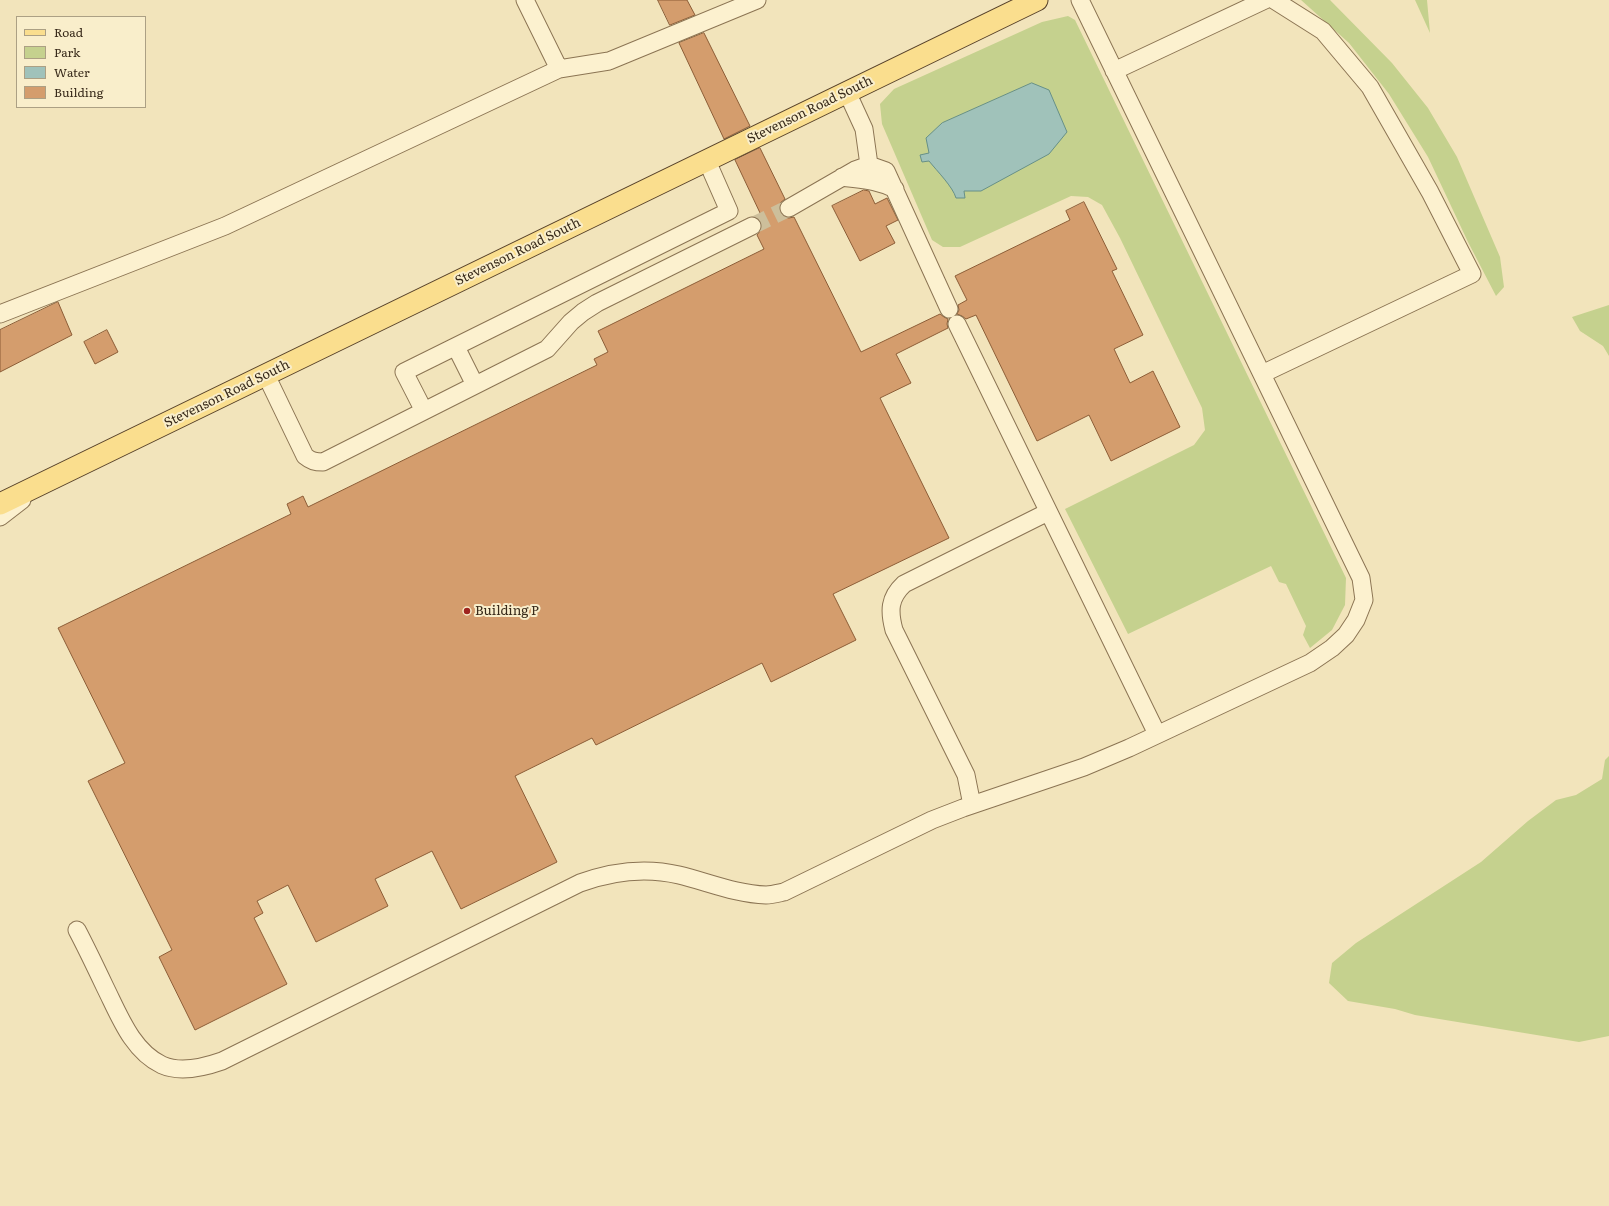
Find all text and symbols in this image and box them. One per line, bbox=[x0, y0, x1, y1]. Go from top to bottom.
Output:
legend bbox=[16, 16, 146, 108]
text: Road bbox=[54, 23, 83, 41]
text: Park bbox=[54, 43, 80, 61]
text: Water bbox=[54, 63, 90, 81]
street label: Stevenson Road South bbox=[745, 73, 875, 147]
text: Building bbox=[54, 83, 103, 101]
street label: Stevenson Road South bbox=[453, 215, 583, 289]
street label: Stevenson Road South bbox=[162, 357, 292, 431]
place label: Building P bbox=[475, 603, 539, 619]
marker: Building P bbox=[462, 606, 472, 616]

